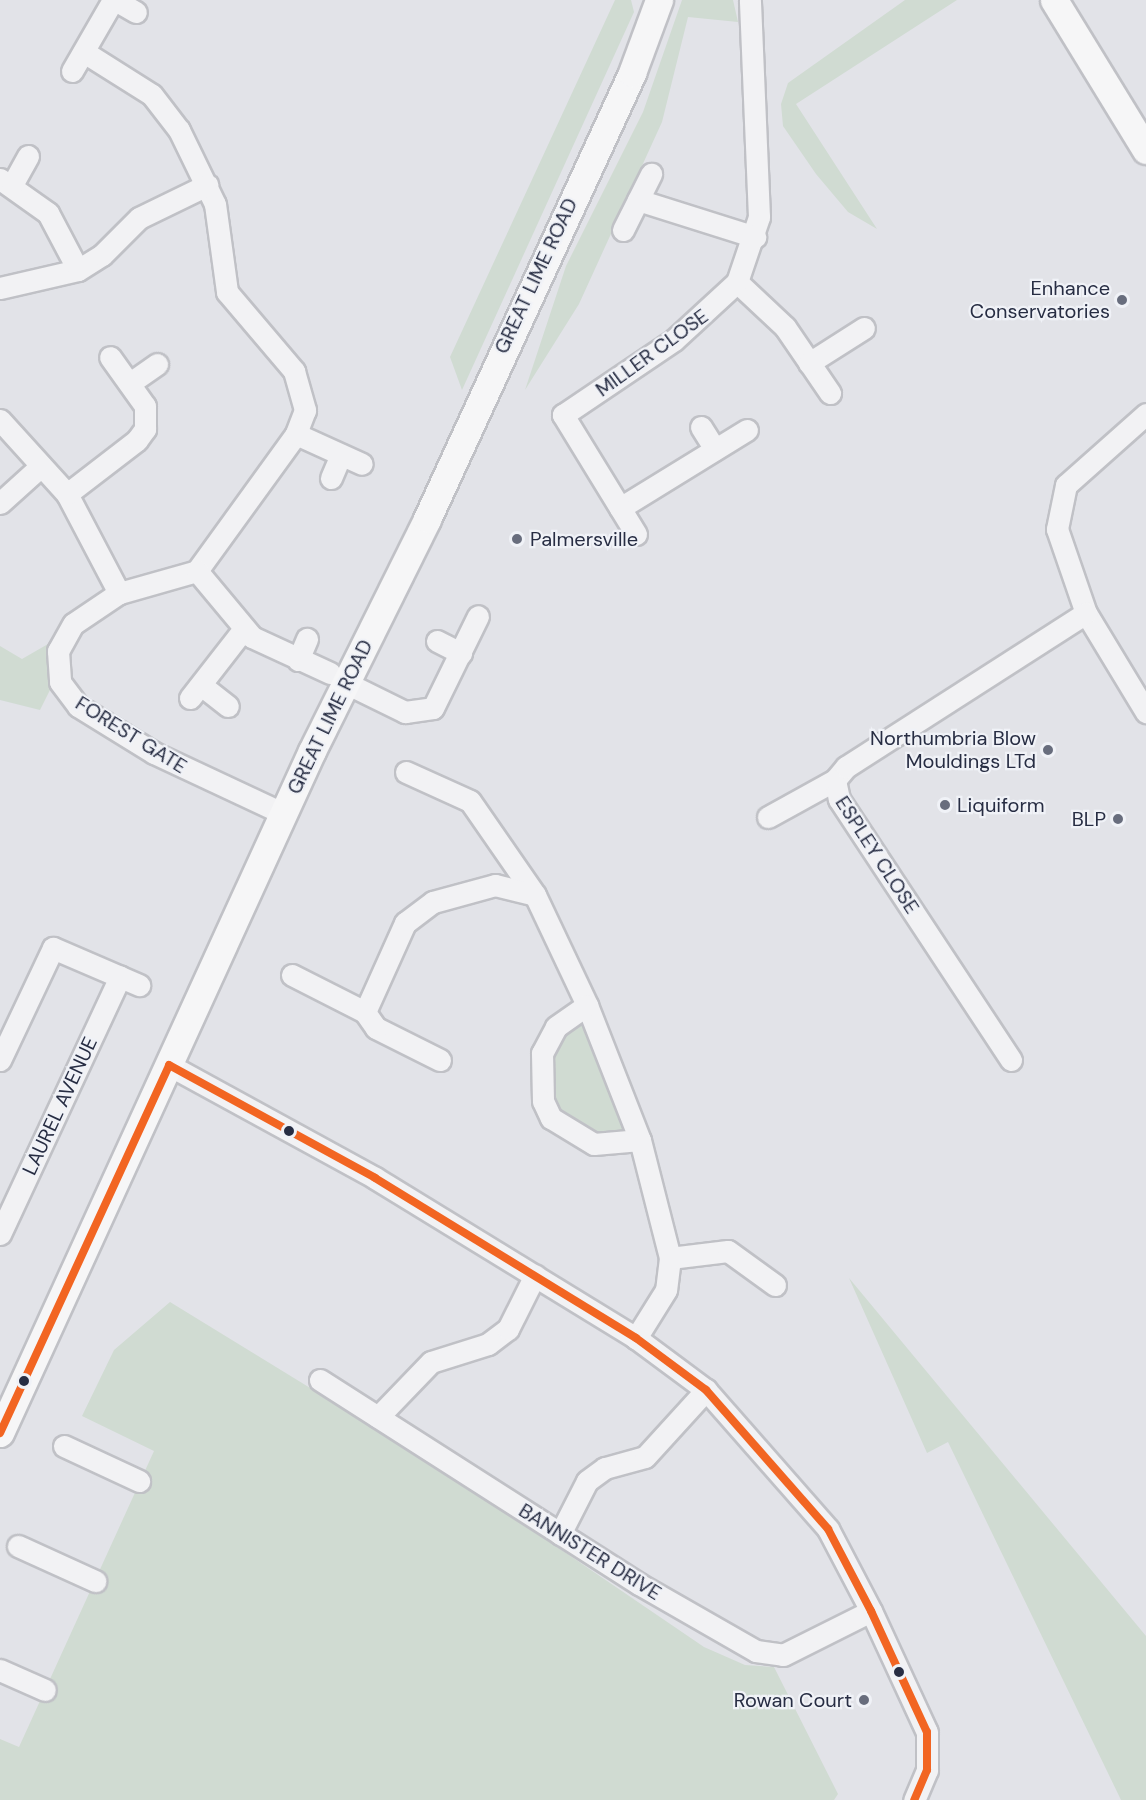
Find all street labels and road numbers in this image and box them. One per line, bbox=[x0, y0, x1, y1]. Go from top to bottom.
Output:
street label: GREAT LIME ROAD bbox=[489, 195, 583, 357]
street label: MILLER CLOSE bbox=[591, 304, 713, 402]
street label: GREAT LIME ROAD bbox=[282, 636, 378, 798]
street label: FOREST GATE bbox=[71, 691, 191, 779]
street label: ESPLEY CLOSE bbox=[830, 792, 924, 918]
street label: LAUREL AVENUE bbox=[18, 1033, 102, 1179]
street label: BANNISTER DRIVE bbox=[514, 1499, 666, 1605]

